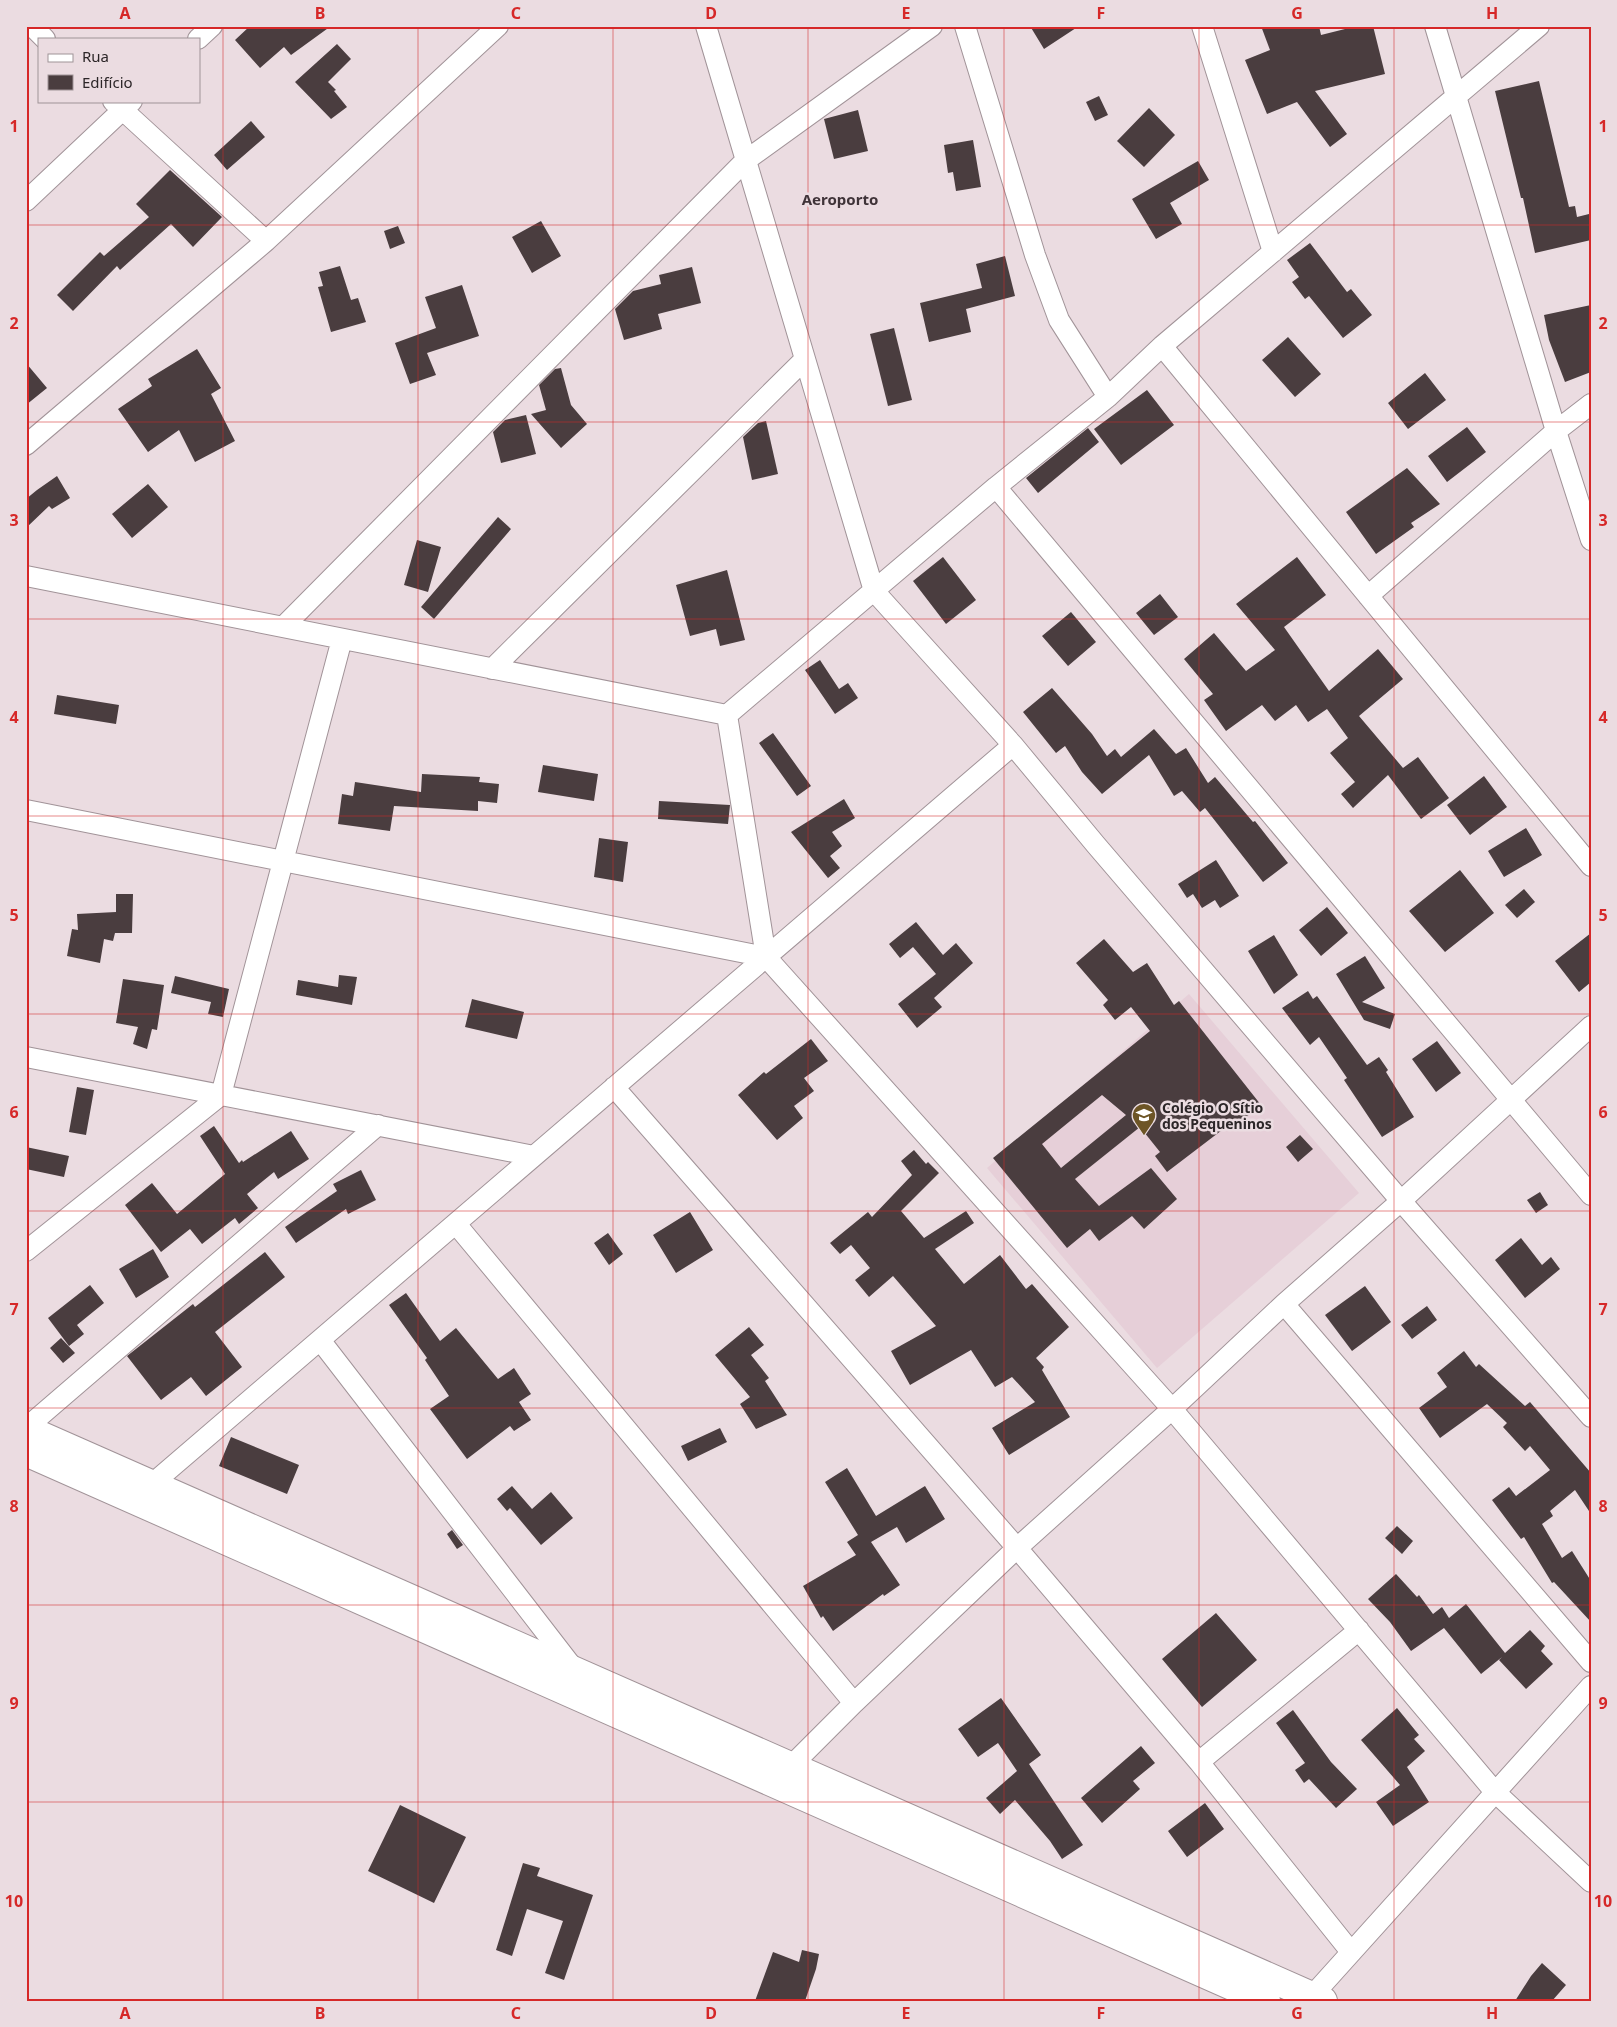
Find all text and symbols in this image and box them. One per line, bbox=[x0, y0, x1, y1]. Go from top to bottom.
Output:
text: A bbox=[119, 2, 131, 24]
text: B bbox=[315, 2, 325, 24]
text: C bbox=[511, 2, 521, 24]
text: D bbox=[705, 2, 717, 24]
text: E bbox=[902, 2, 911, 24]
text: F bbox=[1097, 2, 1105, 24]
text: G bbox=[1291, 2, 1303, 24]
text: H bbox=[1486, 2, 1498, 24]
legend bbox=[38, 38, 200, 102]
text: Rua bbox=[82, 46, 109, 66]
text: Edifício bbox=[82, 72, 133, 92]
text: 1 bbox=[9, 115, 19, 137]
text: 1 bbox=[1598, 115, 1608, 137]
district label: Aeroporto bbox=[802, 189, 878, 209]
text: 2 bbox=[9, 312, 19, 334]
text: 2 bbox=[1598, 312, 1608, 334]
text: 3 bbox=[9, 509, 19, 531]
text: 3 bbox=[1598, 509, 1608, 531]
text: 4 bbox=[9, 706, 19, 728]
text: 4 bbox=[1598, 706, 1608, 728]
text: 5 bbox=[9, 904, 19, 926]
text: 5 bbox=[1598, 904, 1608, 926]
place label: Colégio O Sítio dos Pequeninos bbox=[1162, 1098, 1272, 1133]
text: 6 bbox=[9, 1101, 19, 1123]
text: 6 bbox=[1598, 1101, 1608, 1123]
school or university icon: Colégio O Sítio dos Pequeninos bbox=[1131, 1102, 1157, 1136]
text: 7 bbox=[9, 1298, 19, 1320]
text: 7 bbox=[1598, 1298, 1608, 1320]
text: 8 bbox=[9, 1495, 19, 1517]
text: 8 bbox=[1598, 1495, 1608, 1517]
text: 9 bbox=[9, 1692, 19, 1714]
text: 9 bbox=[1598, 1692, 1608, 1714]
text: 10 bbox=[5, 1890, 23, 1912]
text: 10 bbox=[1594, 1890, 1612, 1912]
text: A bbox=[119, 2002, 131, 2024]
text: B bbox=[315, 2002, 325, 2024]
text: C bbox=[511, 2002, 521, 2024]
text: D bbox=[705, 2002, 717, 2024]
text: E bbox=[902, 2002, 911, 2024]
text: F bbox=[1097, 2002, 1105, 2024]
text: G bbox=[1291, 2002, 1303, 2024]
text: H bbox=[1486, 2002, 1498, 2024]

